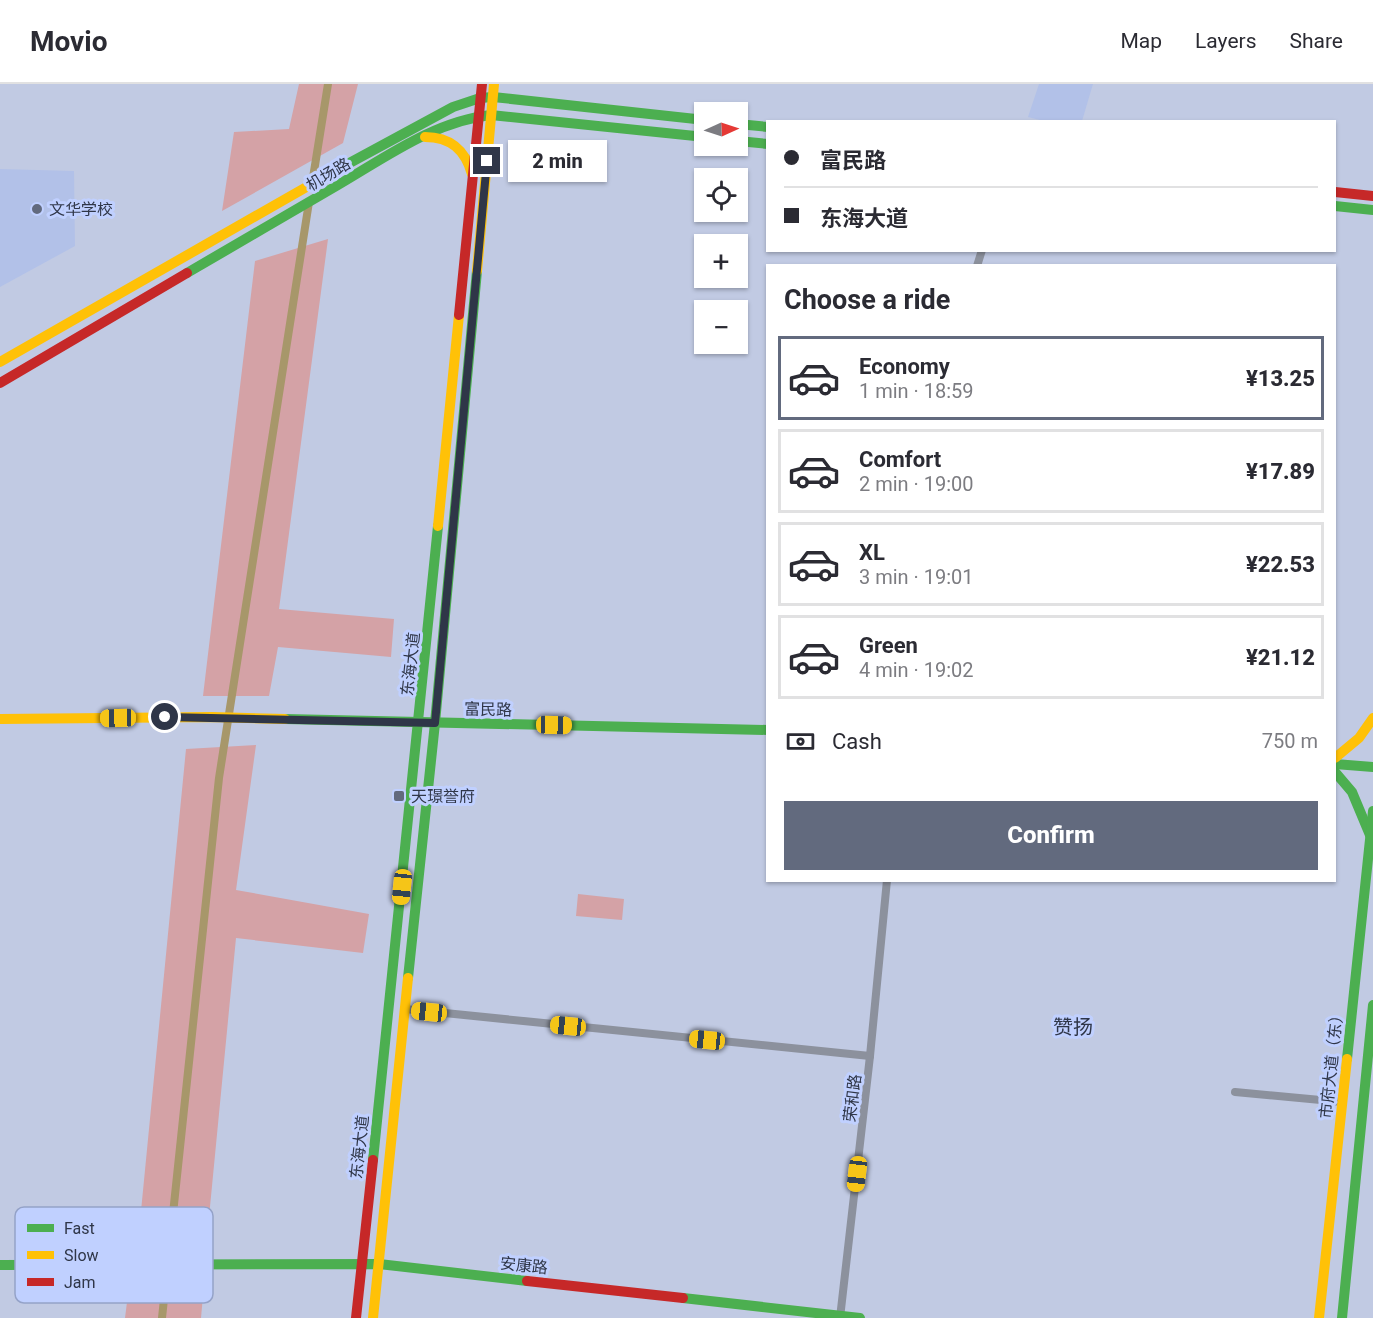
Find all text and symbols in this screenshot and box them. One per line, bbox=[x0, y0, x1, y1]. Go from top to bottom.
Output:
text: Movio bbox=[30, 25, 108, 58]
text: Map bbox=[1120, 29, 1162, 53]
text: Layers bbox=[1195, 29, 1256, 53]
text: Share bbox=[1289, 29, 1343, 53]
north arrow bbox=[694, 102, 748, 156]
map controls bbox=[694, 102, 748, 354]
callout: 2 min bbox=[508, 140, 607, 182]
route end bbox=[473, 147, 500, 174]
text: 富民路 bbox=[820, 148, 886, 173]
text: 2 min bbox=[532, 149, 583, 173]
street label: 机场路 bbox=[303, 154, 354, 195]
button: locate bbox=[694, 168, 748, 222]
place label: 文华学校 bbox=[49, 200, 113, 219]
marker: 文华学校 bbox=[30, 202, 44, 216]
text: 东海大道 bbox=[820, 206, 908, 231]
button: + bbox=[694, 234, 748, 288]
text: Choose a ride bbox=[784, 284, 950, 316]
button: − bbox=[694, 300, 748, 354]
icon: car bbox=[787, 351, 841, 405]
text: Economy bbox=[859, 354, 950, 379]
text: ¥13.25 bbox=[1246, 366, 1315, 391]
text: 1 min · 18:59 bbox=[859, 379, 974, 403]
icon: car bbox=[787, 444, 841, 498]
text: Comfort bbox=[859, 447, 941, 472]
text: ¥17.89 bbox=[1246, 459, 1315, 484]
text: 2 min · 19:00 bbox=[859, 472, 974, 496]
icon: car bbox=[787, 537, 841, 591]
text: XL bbox=[859, 540, 885, 565]
text: ¥22.53 bbox=[1246, 552, 1315, 577]
text: 3 min · 19:01 bbox=[859, 565, 974, 589]
icon: car bbox=[787, 630, 841, 684]
street label: 东海大道 bbox=[398, 631, 423, 697]
text: Green bbox=[859, 633, 918, 658]
text: ¥21.12 bbox=[1246, 645, 1315, 670]
text: 4 min · 19:02 bbox=[859, 658, 974, 682]
street label: 富民路 bbox=[464, 700, 512, 719]
route start bbox=[151, 703, 178, 730]
car bbox=[100, 709, 136, 727]
car bbox=[536, 716, 572, 734]
icon: cash bbox=[784, 725, 817, 758]
text: Cash bbox=[832, 729, 882, 754]
text: 750 m bbox=[1262, 729, 1318, 753]
place label: 天璟誉府 bbox=[411, 787, 475, 806]
marker: 天璟誉府 bbox=[392, 789, 406, 803]
button: Confirm bbox=[784, 801, 1318, 870]
car bbox=[391, 868, 413, 906]
car bbox=[410, 1001, 448, 1023]
street label: 市府大道（东） bbox=[1316, 1006, 1347, 1120]
car bbox=[549, 1015, 587, 1037]
district label: 赞扬 bbox=[1053, 1015, 1093, 1039]
car bbox=[688, 1029, 726, 1051]
street label: 荣和路 bbox=[840, 1073, 865, 1123]
street label: 东海大道 bbox=[347, 1114, 372, 1180]
car bbox=[846, 1155, 868, 1193]
legend bbox=[15, 1207, 213, 1303]
text: Fast bbox=[64, 1219, 95, 1238]
text: Slow bbox=[64, 1246, 99, 1265]
street label: 安康路 bbox=[499, 1254, 549, 1277]
text: Jam bbox=[64, 1273, 96, 1292]

